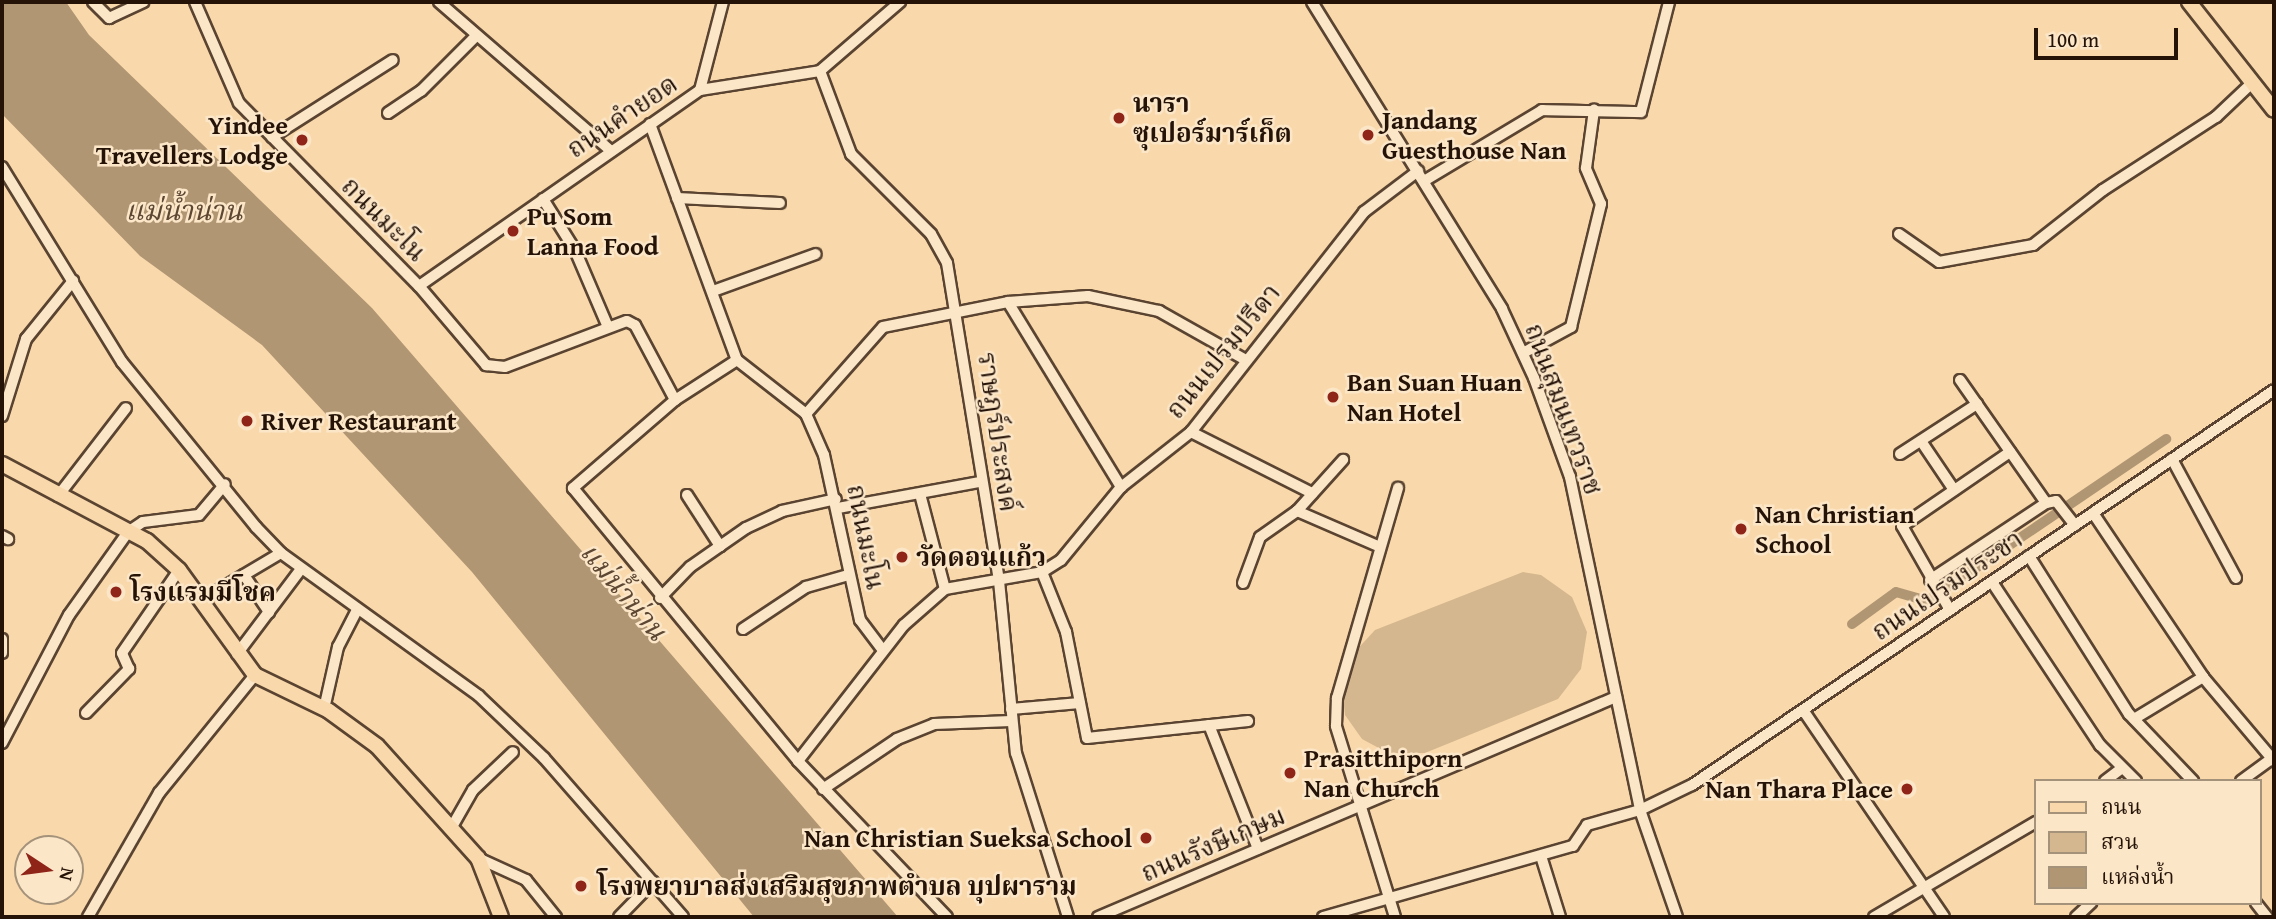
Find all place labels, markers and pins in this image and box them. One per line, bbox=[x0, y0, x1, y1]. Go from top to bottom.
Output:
place label: นารา ซุเปอร์มาร์เก็ต bbox=[1133, 87, 1292, 148]
place label: Jandang Guesthouse Nan bbox=[1382, 104, 1566, 166]
place label: Yindee Travellers Lodge bbox=[96, 109, 288, 170]
marker: นารา ซุเปอร์มาร์เก็ต bbox=[1111, 110, 1127, 126]
marker: Jandang Guesthouse Nan bbox=[1360, 127, 1376, 143]
marker: Yindee Travellers Lodge bbox=[294, 132, 310, 148]
place label: Pu Som Lanna Food bbox=[527, 200, 659, 262]
marker: Pu Som Lanna Food bbox=[505, 223, 521, 239]
place label: Ban Suan Huan Nan Hotel bbox=[1347, 366, 1522, 428]
marker: Ban Suan Huan Nan Hotel bbox=[1325, 389, 1341, 405]
place label: River Restaurant bbox=[261, 405, 457, 437]
marker: River Restaurant bbox=[239, 413, 255, 429]
place label: Nan Christian School bbox=[1755, 498, 1915, 560]
marker: Nan Christian School bbox=[1733, 521, 1749, 537]
place label: วัดดอนแก้ว bbox=[916, 541, 1046, 573]
marker: วัดดอนแก้ว bbox=[894, 549, 910, 565]
place label: โรงแรมมีโชค bbox=[130, 576, 276, 608]
marker: โรงแรมมีโชค bbox=[108, 584, 124, 600]
place label: Prasitthiporn Nan Church bbox=[1304, 742, 1462, 804]
marker: Prasitthiporn Nan Church bbox=[1282, 765, 1298, 781]
place label: Nan Thara Place bbox=[1705, 773, 1893, 805]
marker: Nan Thara Place bbox=[1899, 781, 1915, 797]
place label: Nan Christian Sueksa School bbox=[804, 822, 1132, 854]
marker: Nan Christian Sueksa School bbox=[1138, 830, 1154, 846]
place label: โรงพยาบาลส่งเสริมสุขภาพตำบล บุปผาราม bbox=[597, 870, 1077, 902]
marker: โรงพยาบาลส่งเสริมสุขภาพตำบล บุปผาราม bbox=[571, 876, 591, 896]

